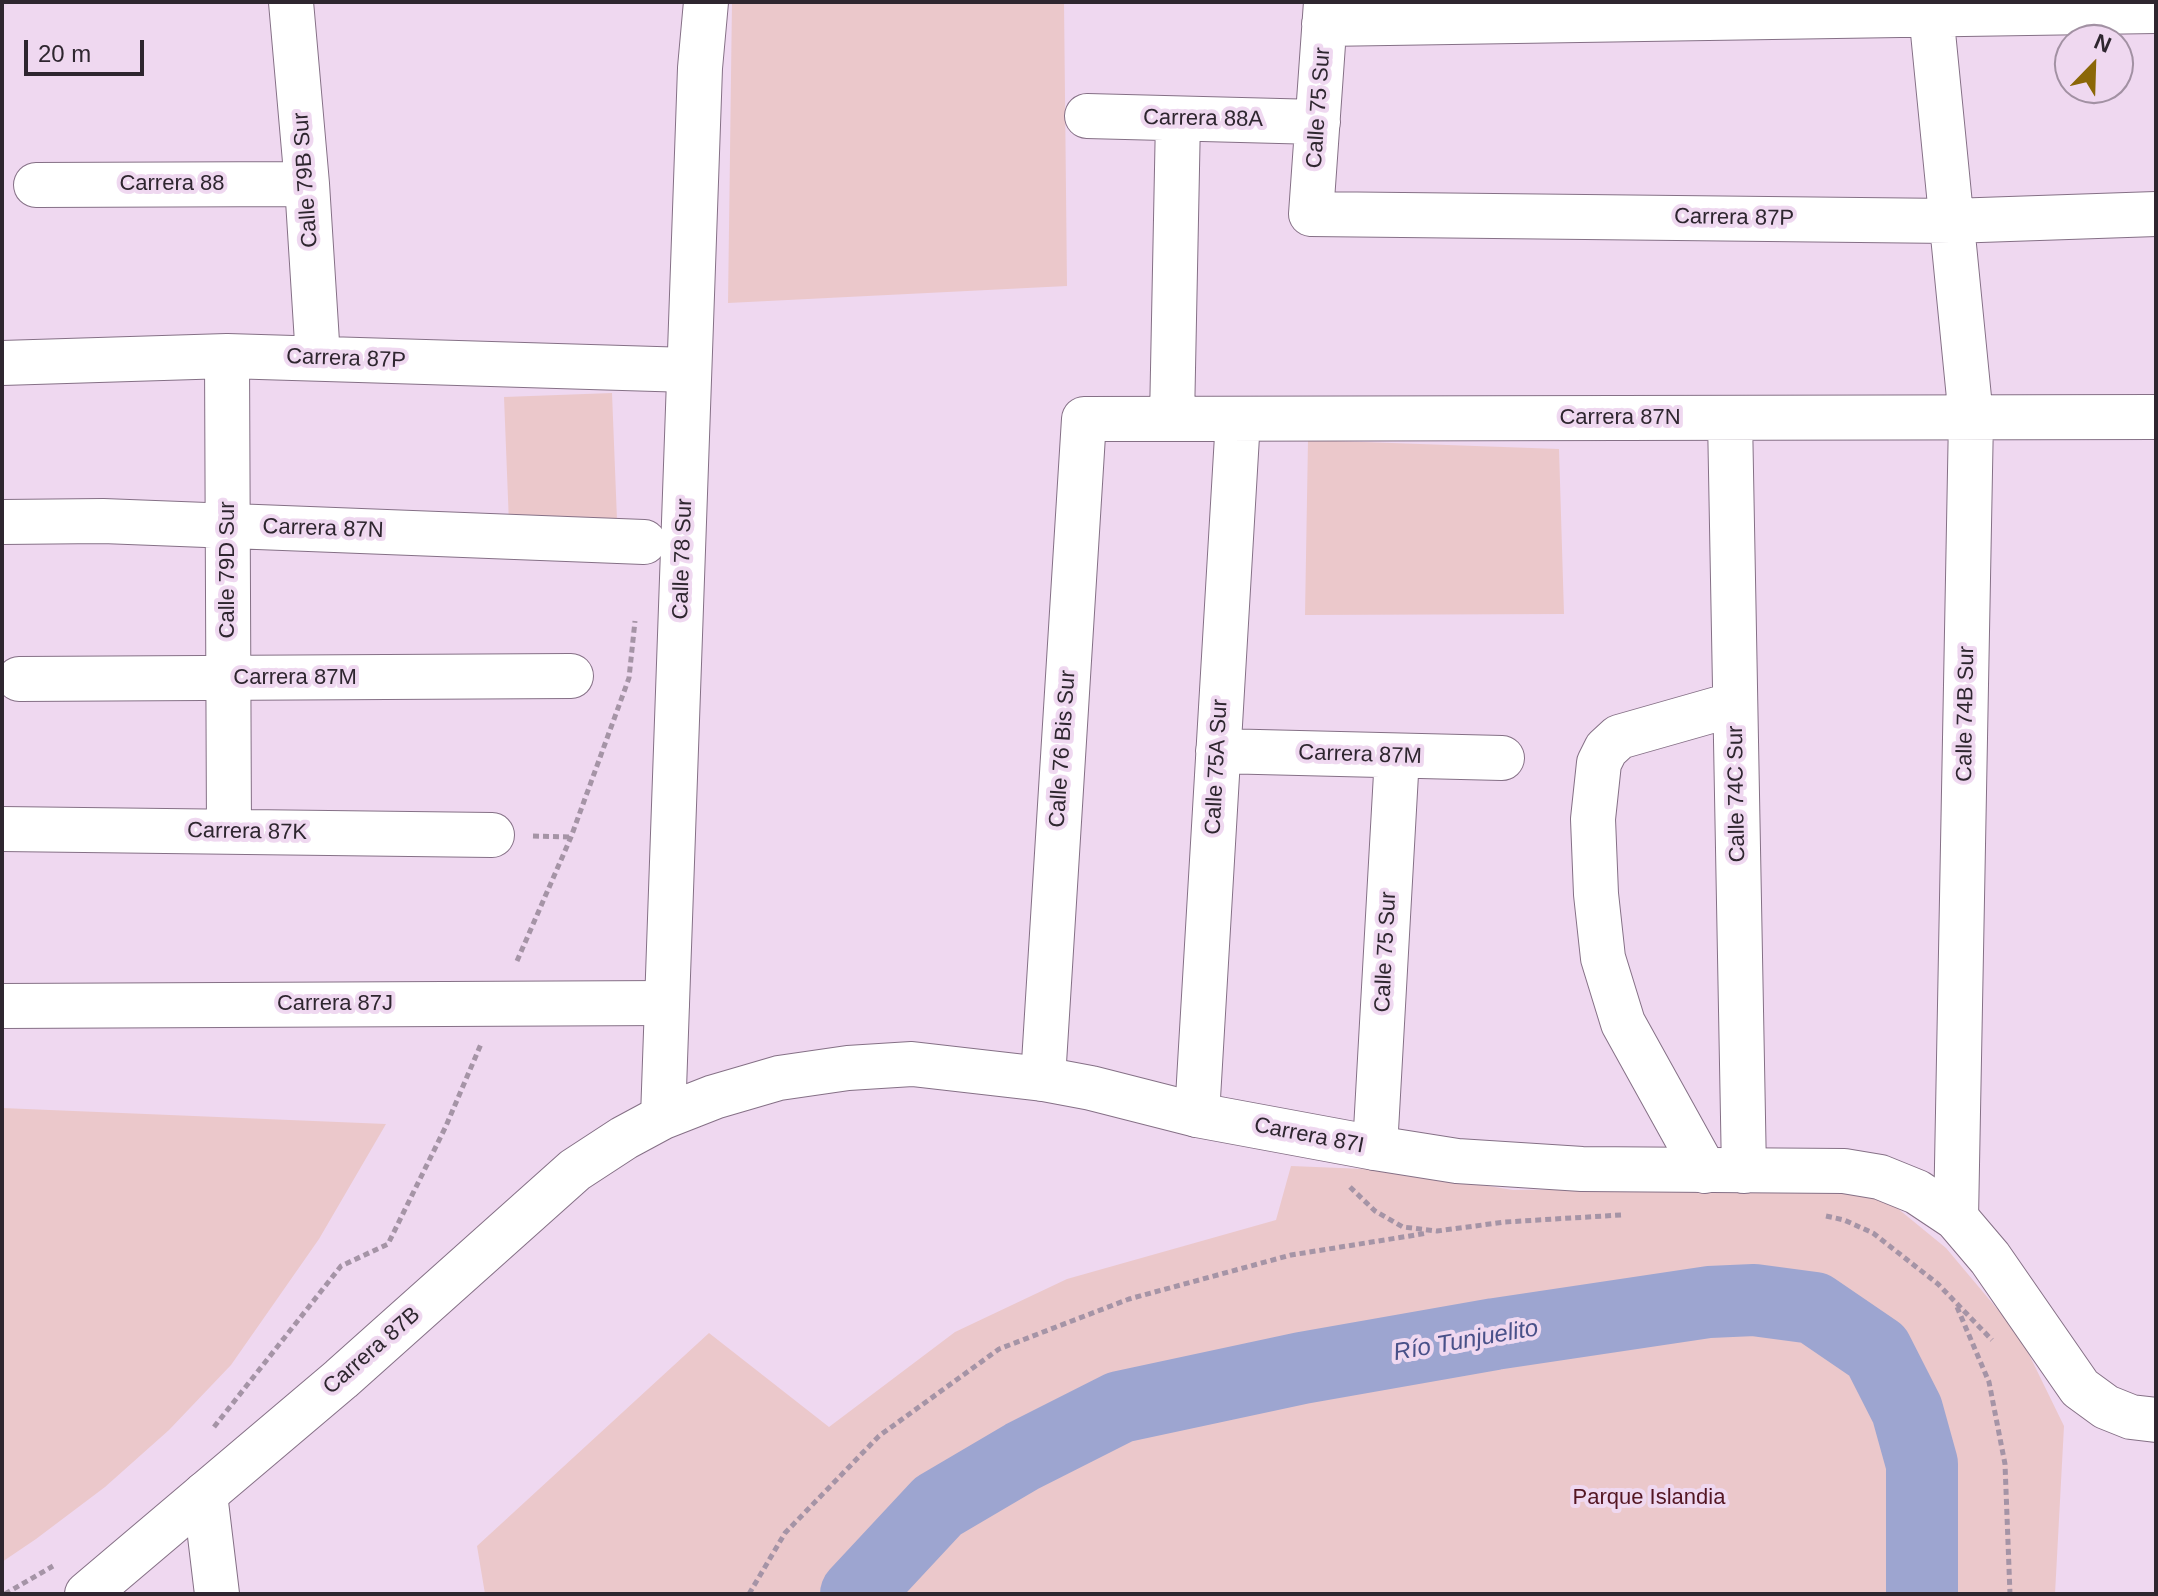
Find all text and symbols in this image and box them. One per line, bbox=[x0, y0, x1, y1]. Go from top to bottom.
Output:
scale bar bbox=[28, 24, 148, 74]
north arrow bbox=[2054, 24, 2134, 104]
text: N bbox=[2091, 29, 2115, 58]
text: 20 m bbox=[38, 40, 91, 67]
street label: Calle 75 Sur bbox=[1302, 47, 1336, 169]
street label: Carrera 88A bbox=[1143, 105, 1263, 133]
street label: Calle 79B Sur bbox=[288, 111, 324, 249]
street label: Carrera 88 bbox=[119, 171, 225, 197]
street label: Carrera 87P bbox=[1674, 204, 1794, 232]
street label: Carrera 87P bbox=[286, 344, 406, 374]
street label: Carrera 87N bbox=[1559, 405, 1681, 431]
street label: Calle 78 Sur bbox=[668, 498, 698, 620]
street label: Calle 79D Sur bbox=[215, 502, 241, 638]
street label: Carrera 87N bbox=[262, 514, 384, 544]
street label: Calle 74B Sur bbox=[1952, 646, 1980, 782]
street label: Carrera 87M bbox=[233, 665, 357, 691]
street label: Calle 76 Bis Sur bbox=[1044, 669, 1082, 829]
street label: Calle 75A Sur bbox=[1200, 699, 1234, 835]
street label: Calle 74C Sur bbox=[1723, 725, 1751, 863]
street label: Carrera 87M bbox=[1298, 740, 1422, 770]
street label: Carrera 87K bbox=[187, 818, 307, 846]
street label: Calle 75 Sur bbox=[1370, 891, 1402, 1013]
street label: Carrera 87J bbox=[277, 991, 393, 1017]
street label: Carrera 87I bbox=[1252, 1112, 1366, 1160]
street label: Carrera 87B bbox=[318, 1302, 426, 1400]
water label: Río Tunjuelito bbox=[1391, 1314, 1541, 1368]
park label: Parque Islandia bbox=[1573, 1485, 1725, 1511]

